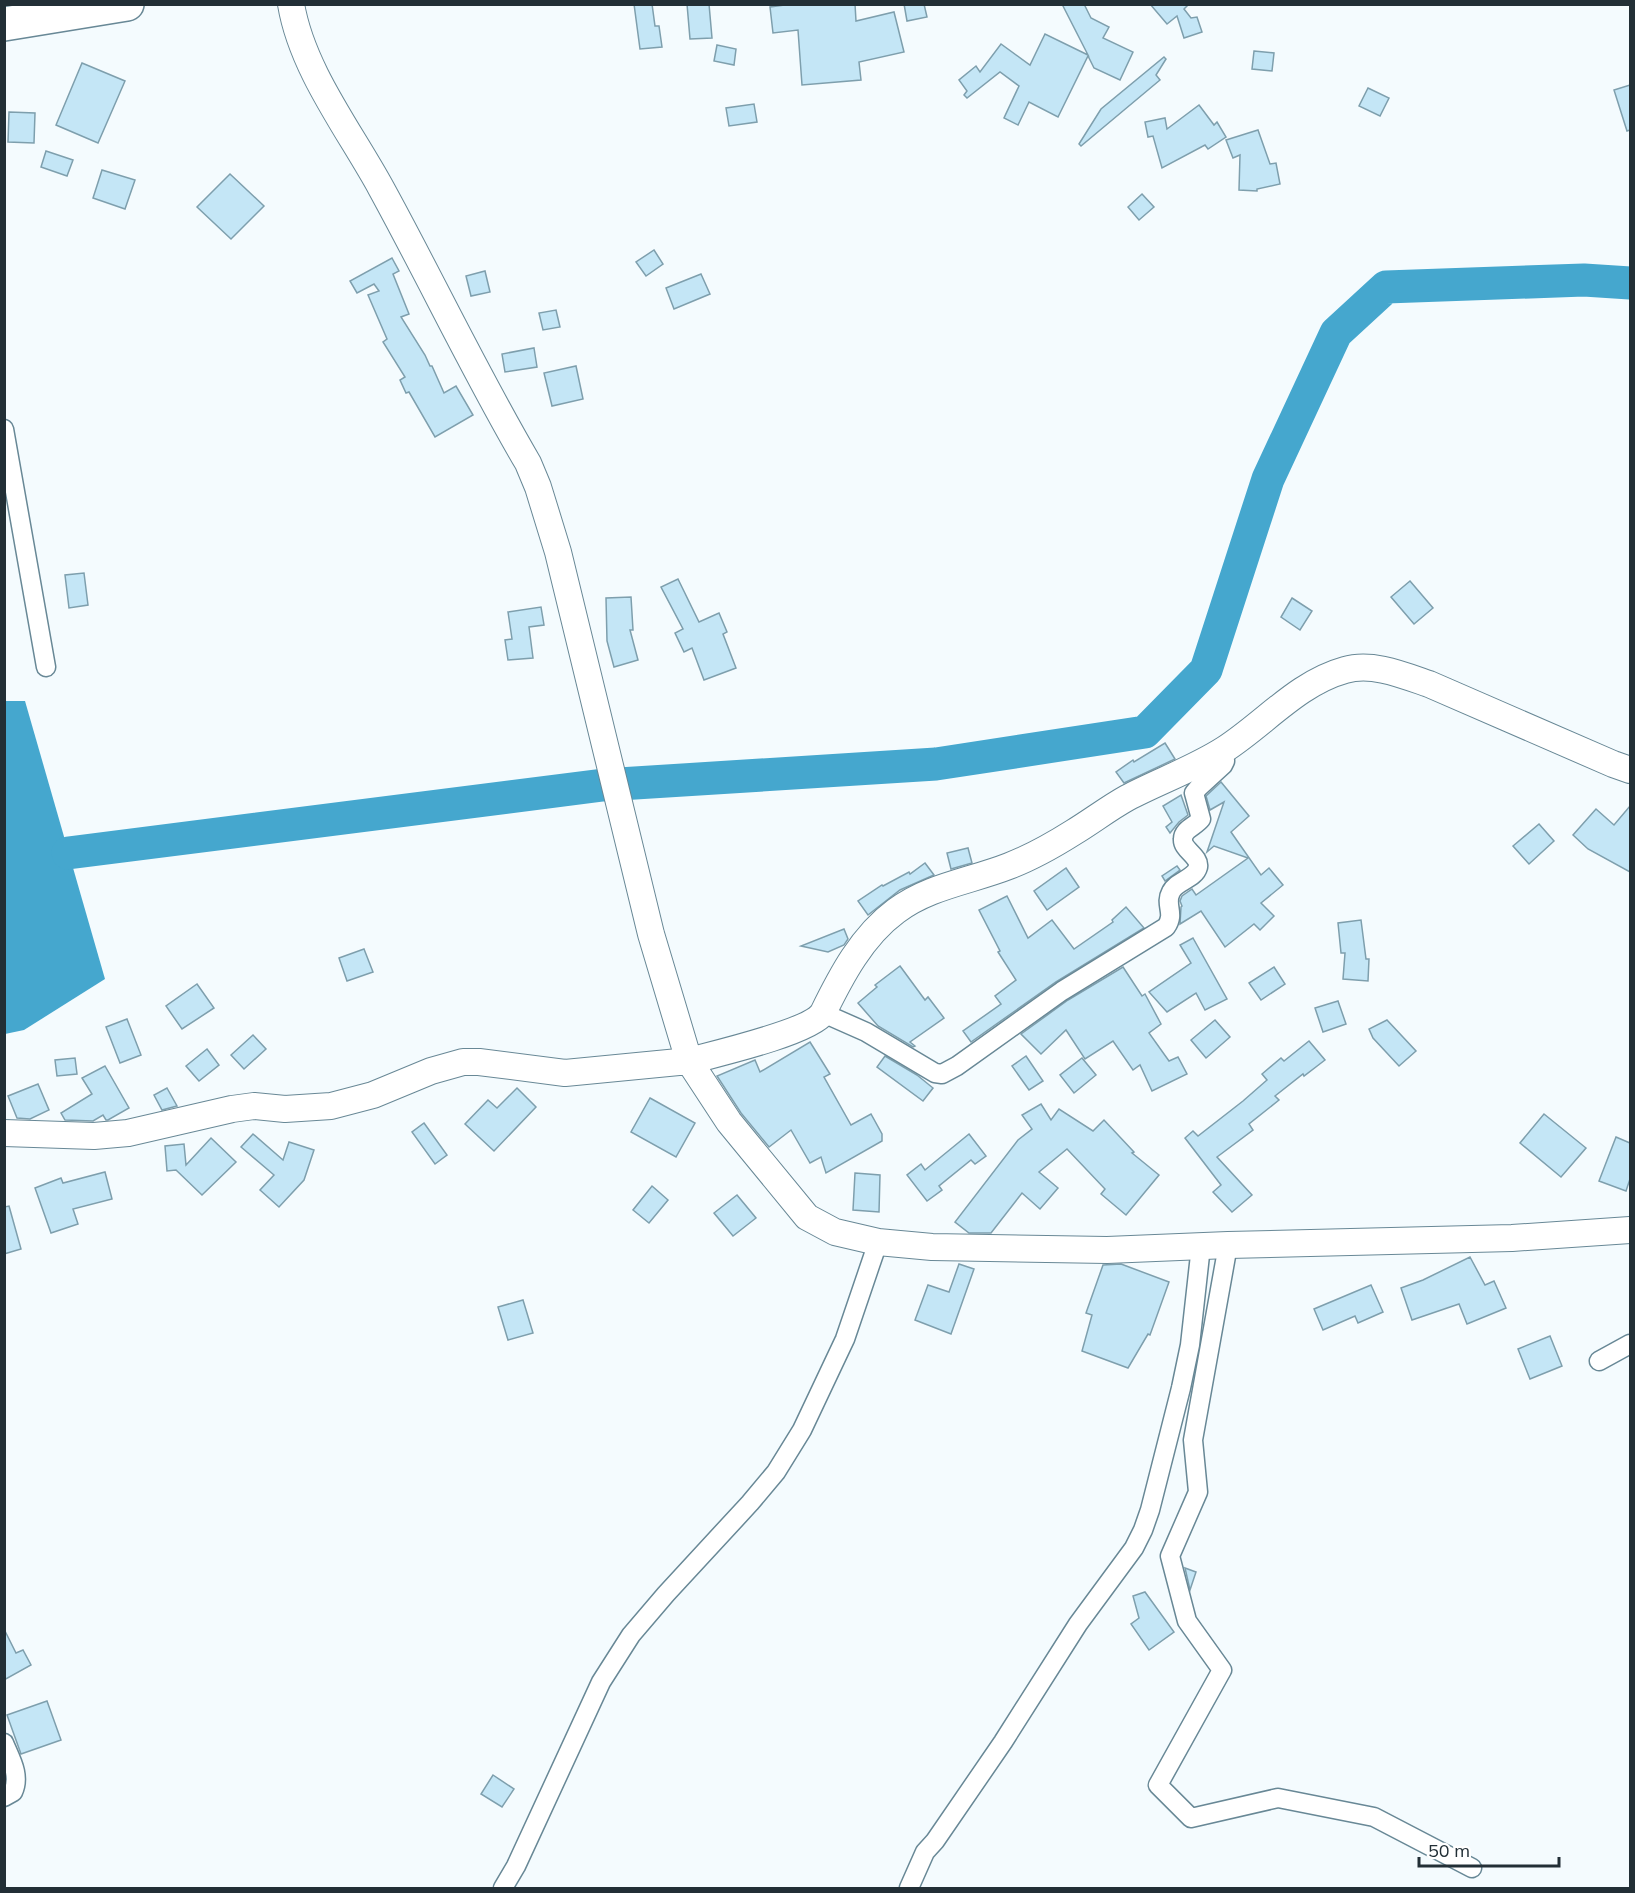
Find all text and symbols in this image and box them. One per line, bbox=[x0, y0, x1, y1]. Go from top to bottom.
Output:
scale bar bbox=[1419, 1830, 1558, 1868]
text: 50 m bbox=[1428, 1839, 1470, 1862]

